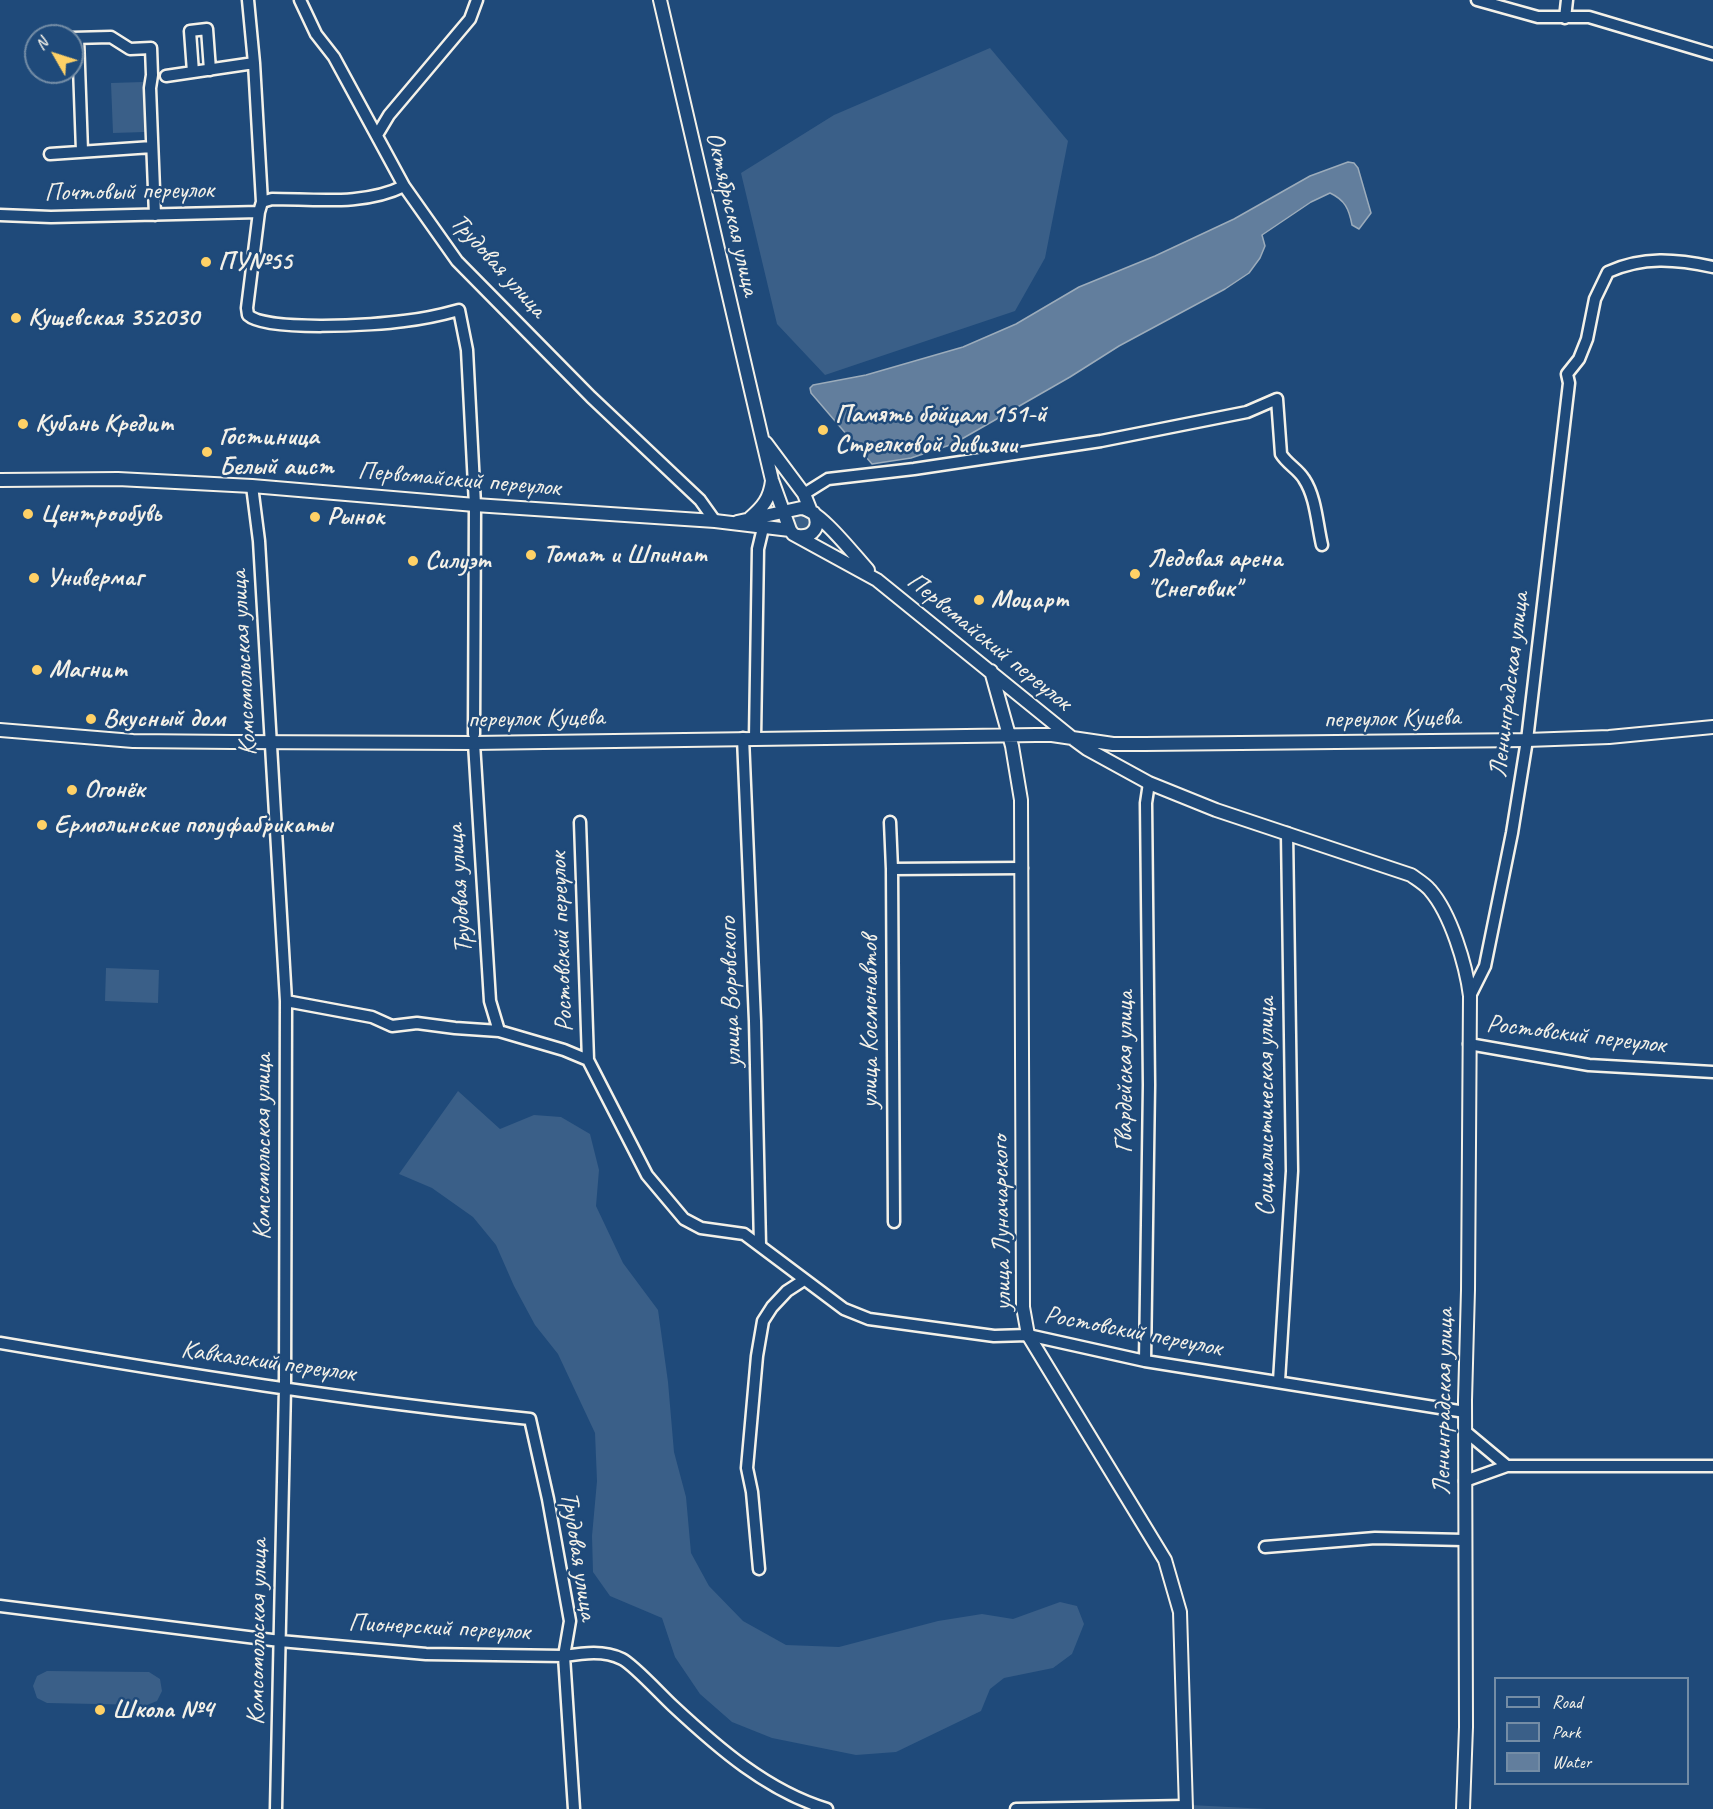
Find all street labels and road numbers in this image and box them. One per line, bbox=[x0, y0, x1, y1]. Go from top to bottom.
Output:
street label: Октябрьская улица bbox=[698, 129, 766, 299]
street label: Почтовый переулок bbox=[44, 175, 214, 209]
street label: Трудовая улица bbox=[443, 207, 553, 325]
street label: Первомайский переулок bbox=[356, 456, 562, 504]
street label: Первомайский переулок bbox=[900, 566, 1078, 718]
street label: Комсомольская улица bbox=[224, 569, 264, 757]
street label: Ленинградская улица bbox=[1483, 590, 1537, 780]
street label: переулок Куцева bbox=[467, 702, 605, 736]
street label: переулок Куцева bbox=[1323, 702, 1461, 736]
street label: Трудовая улица bbox=[440, 823, 480, 955]
street label: Ростовский переулок bbox=[543, 851, 581, 1033]
street label: улица Воровского bbox=[713, 916, 749, 1068]
street label: улица Космонавтов bbox=[854, 936, 886, 1108]
street label: Гвардейская улица bbox=[1109, 991, 1141, 1153]
street label: Социалистическая улица bbox=[1250, 998, 1282, 1216]
street label: Ростовский переулок bbox=[1485, 1009, 1667, 1061]
street label: Комсомольская улица bbox=[247, 1054, 279, 1240]
street label: улица Луначарского bbox=[985, 1135, 1019, 1311]
street label: Ростовский переулок bbox=[1042, 1300, 1224, 1364]
street label: Ленинградская улица bbox=[1427, 1308, 1461, 1496]
street label: Кавказский переулок bbox=[179, 1334, 357, 1390]
street label: Трудовая улица bbox=[552, 1490, 604, 1622]
street label: Комсомольская улица bbox=[241, 1539, 275, 1725]
street label: Пионерский переулок bbox=[347, 1608, 531, 1648]

